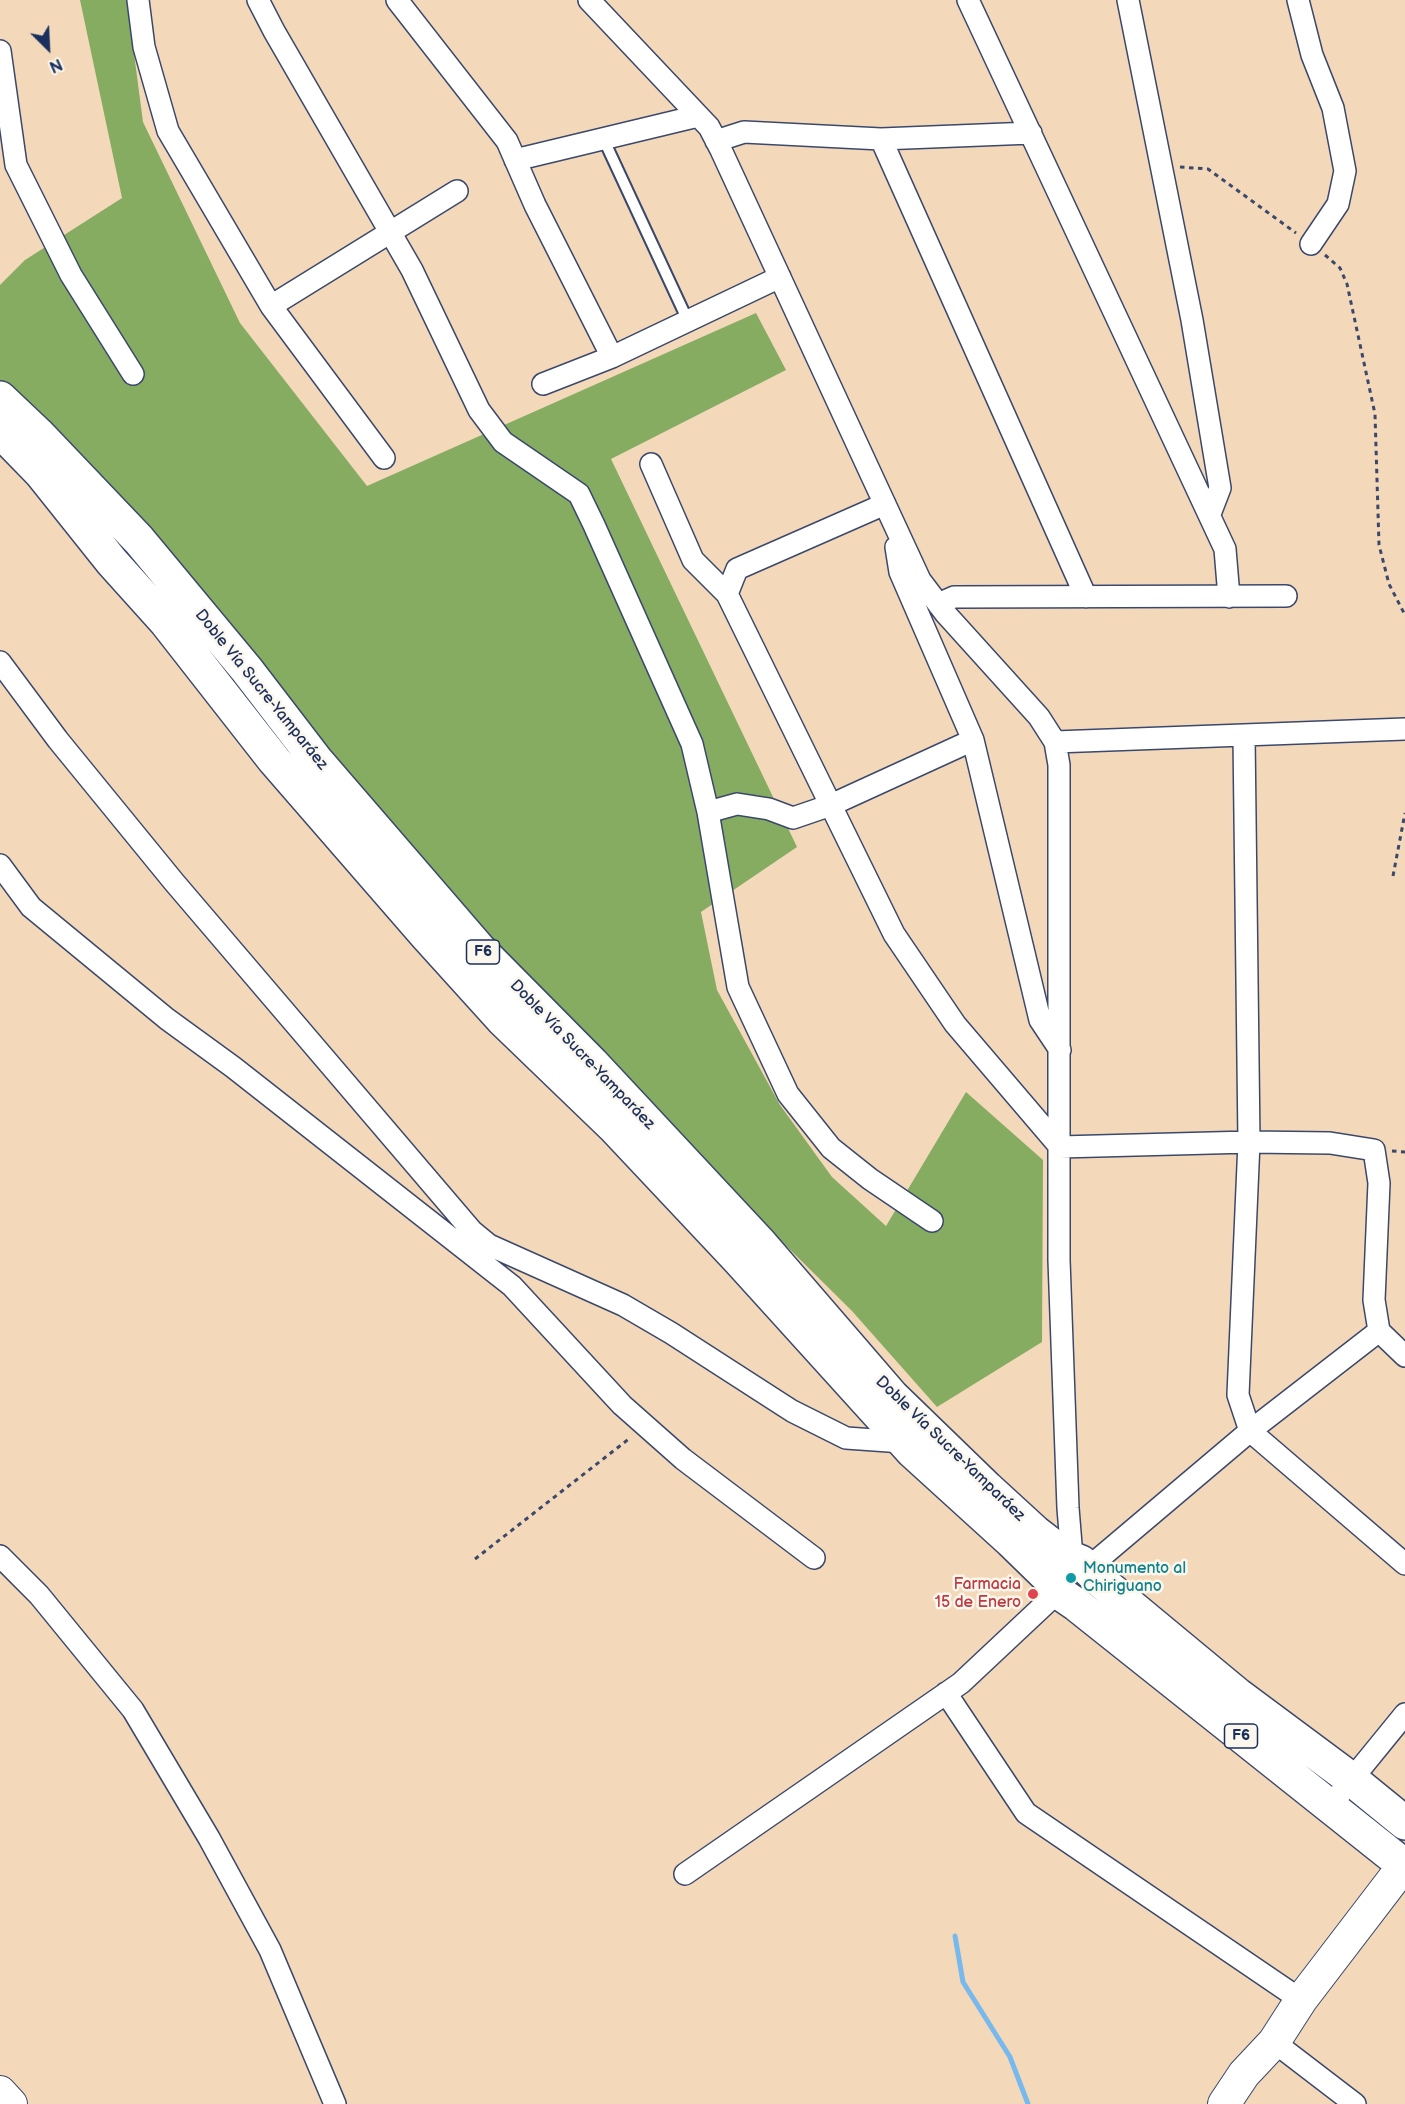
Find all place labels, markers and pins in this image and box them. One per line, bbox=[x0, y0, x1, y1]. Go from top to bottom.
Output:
place label: Monumento al Chiriguano bbox=[1083, 1559, 1186, 1597]
marker: Monumento al Chiriguano bbox=[1064, 1571, 1078, 1585]
place label: Farmacia 15 de Enero bbox=[935, 1575, 1021, 1613]
marker: Farmacia 15 de Enero bbox=[1026, 1587, 1040, 1601]

